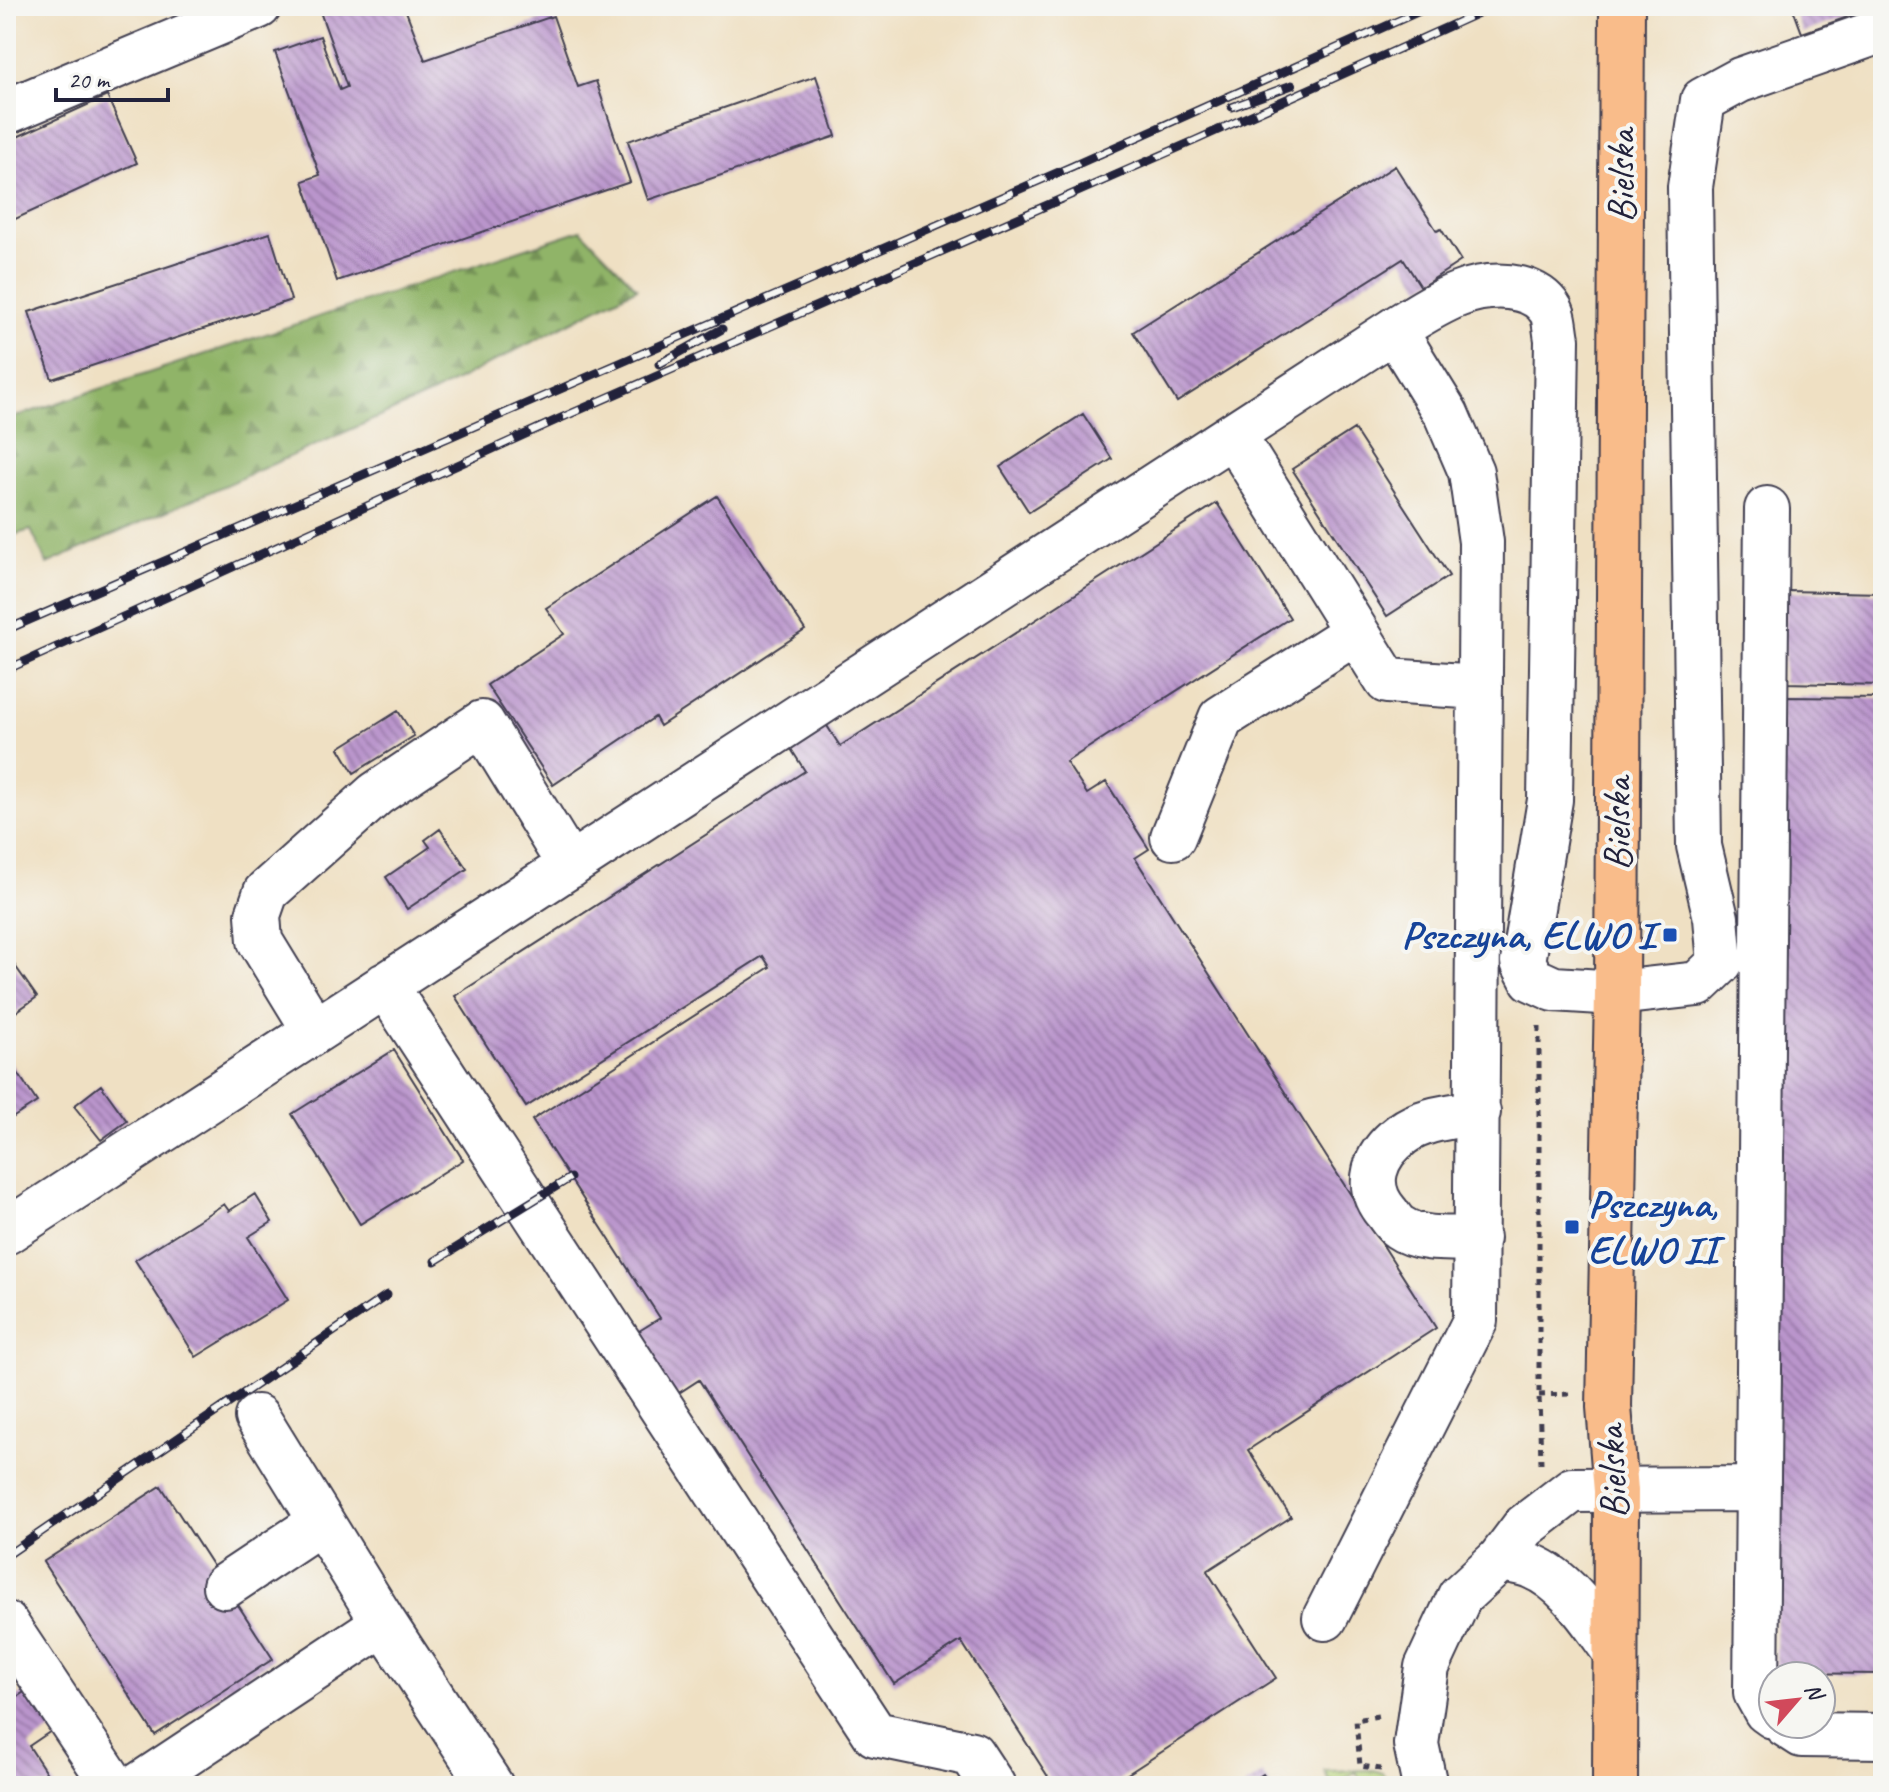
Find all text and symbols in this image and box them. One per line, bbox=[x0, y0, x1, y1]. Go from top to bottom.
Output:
scale bar bbox=[56, 52, 168, 102]
text: 20 m bbox=[68, 65, 111, 95]
street label: Bielska bbox=[1596, 126, 1646, 223]
street label: Bielska bbox=[1592, 774, 1642, 871]
place label: Pszczyna, ELWO I bbox=[1402, 910, 1662, 960]
marker: Pszczyna, ELWO I bbox=[1661, 926, 1679, 944]
place label: Pszczyna, ELWO II bbox=[1588, 1179, 1726, 1275]
marker: Pszczyna, ELWO II bbox=[1563, 1218, 1581, 1236]
street label: Bielska bbox=[1584, 1421, 1639, 1520]
north arrow bbox=[1757, 1660, 1837, 1740]
text: N bbox=[1798, 1678, 1831, 1707]

